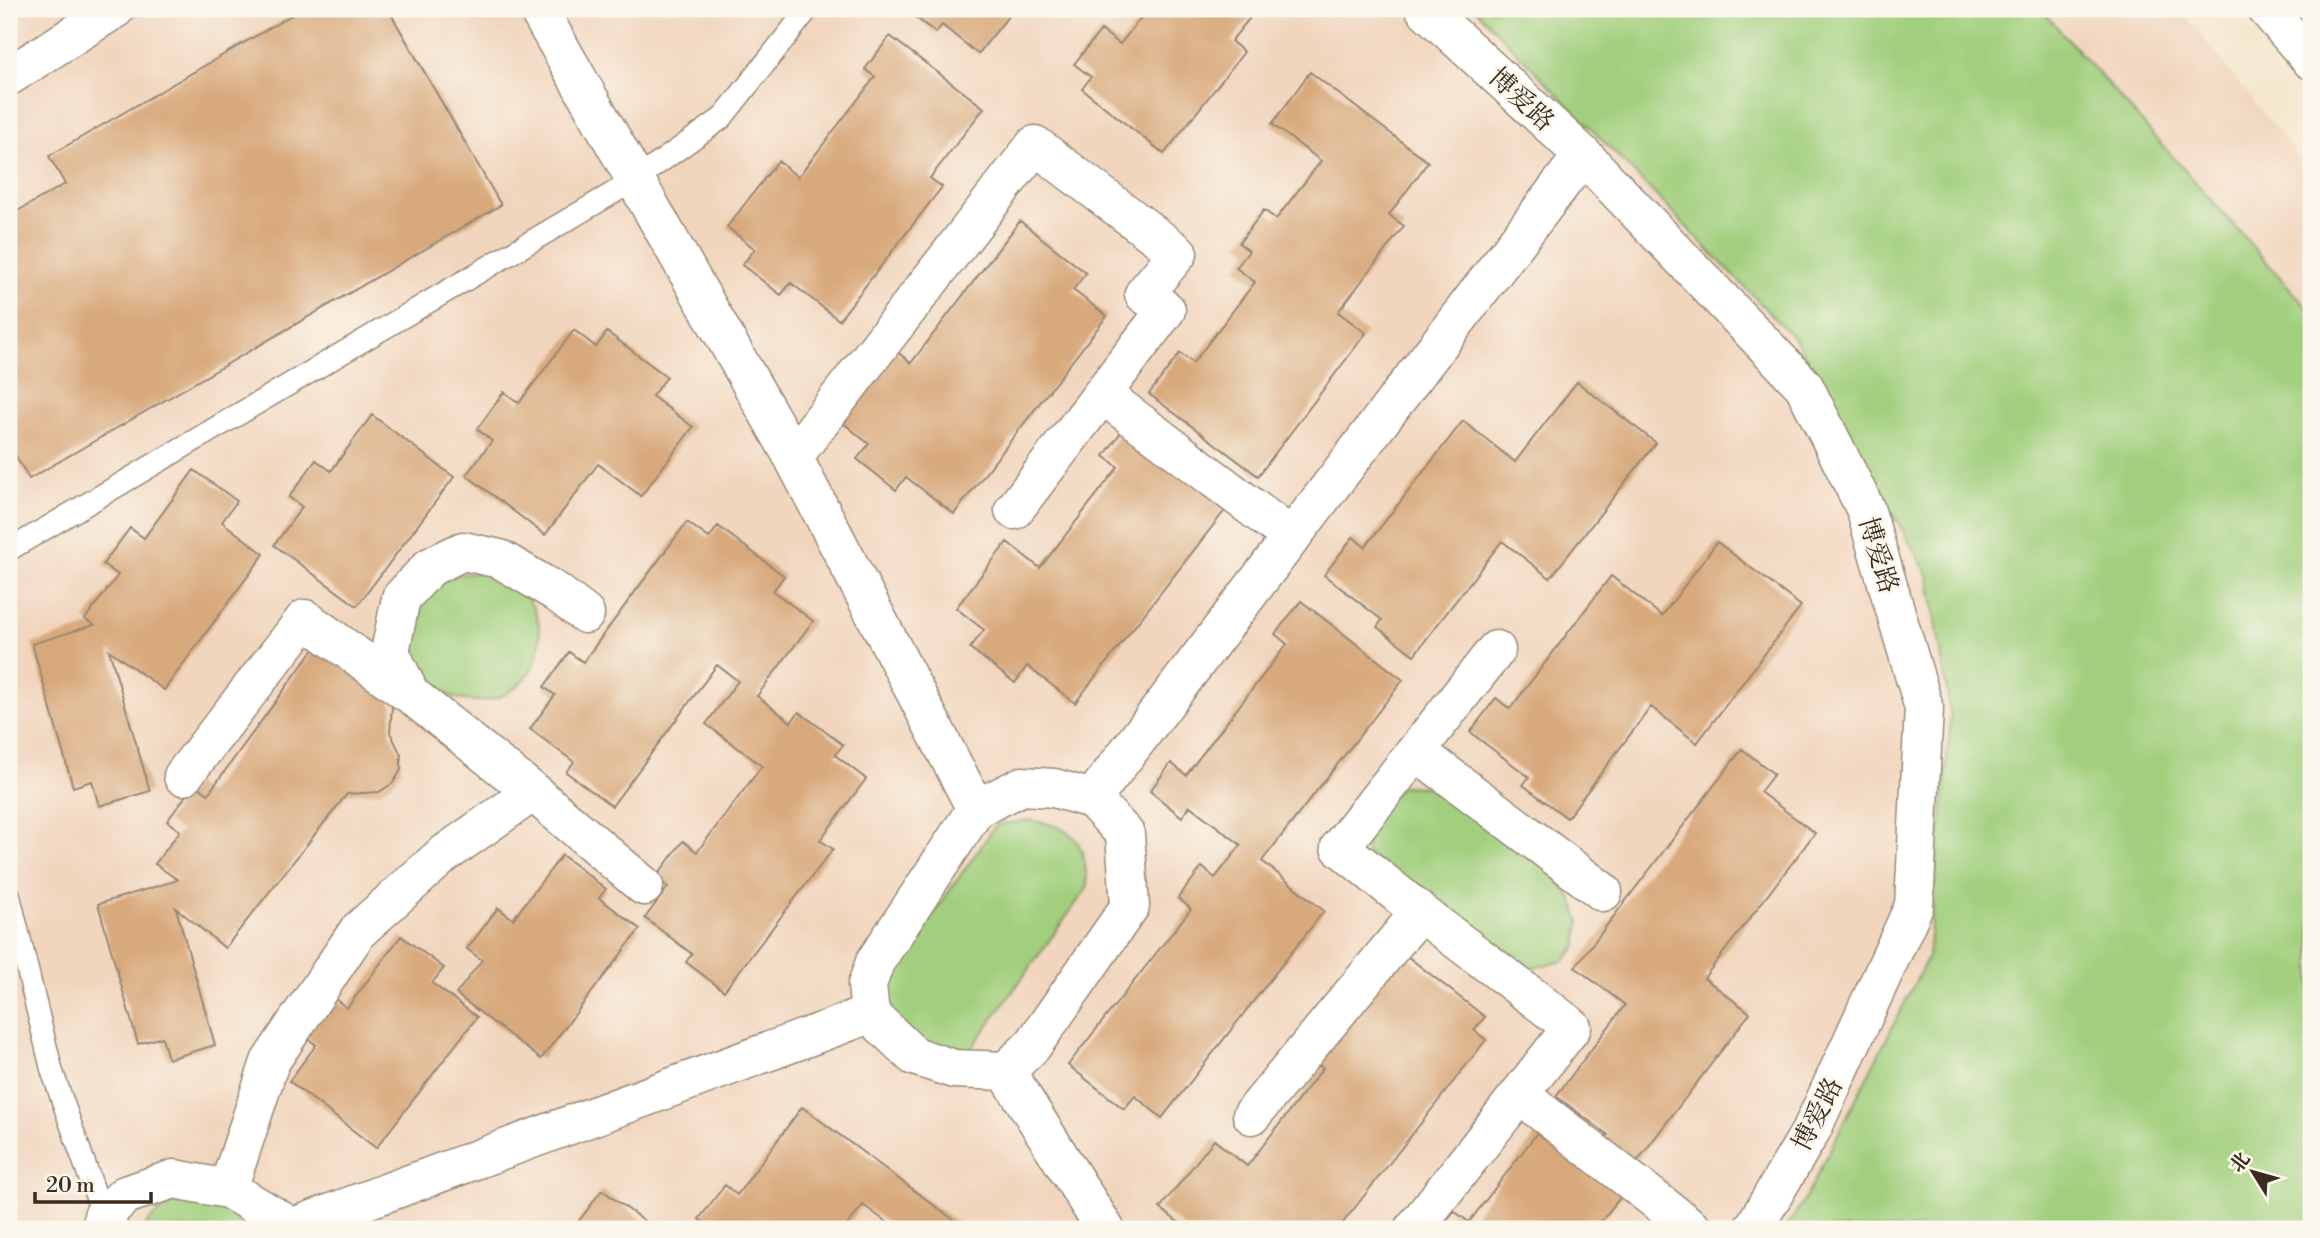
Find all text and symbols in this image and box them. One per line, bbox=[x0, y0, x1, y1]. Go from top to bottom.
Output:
street label: 博爱路 bbox=[1482, 61, 1561, 138]
street label: 博爱路 bbox=[1851, 513, 1905, 597]
street label: 博爱路 bbox=[1786, 1072, 1850, 1156]
north arrow bbox=[2218, 1136, 2288, 1206]
text: 北 bbox=[2225, 1148, 2256, 1177]
scale bar bbox=[35, 1161, 150, 1205]
text: 20 m bbox=[46, 1173, 95, 1199]

